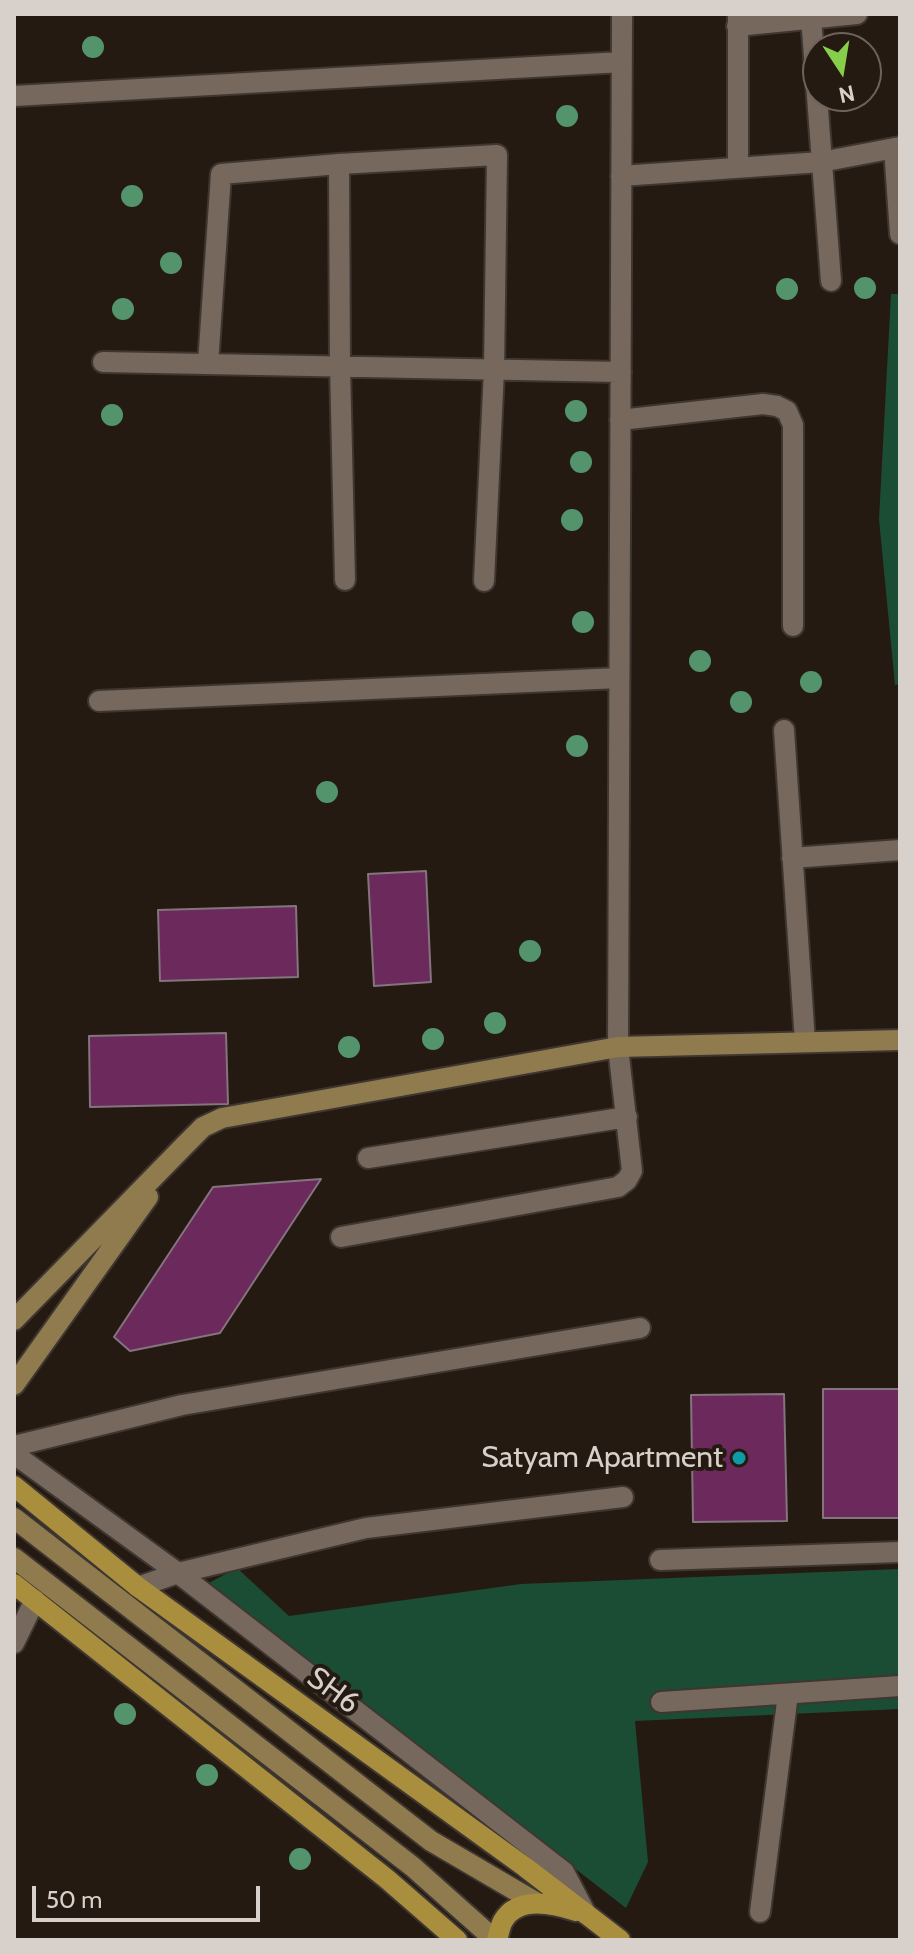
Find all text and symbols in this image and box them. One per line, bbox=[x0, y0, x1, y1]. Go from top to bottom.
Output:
north arrow bbox=[802, 32, 882, 112]
text: N bbox=[836, 79, 857, 109]
place label: Satyam Apartment bbox=[481, 1440, 723, 1476]
marker: Satyam Apartment bbox=[730, 1449, 748, 1467]
street label: SH6 bbox=[300, 1660, 366, 1722]
scale bar bbox=[36, 1870, 264, 1920]
text: 50 m bbox=[46, 1885, 102, 1914]

